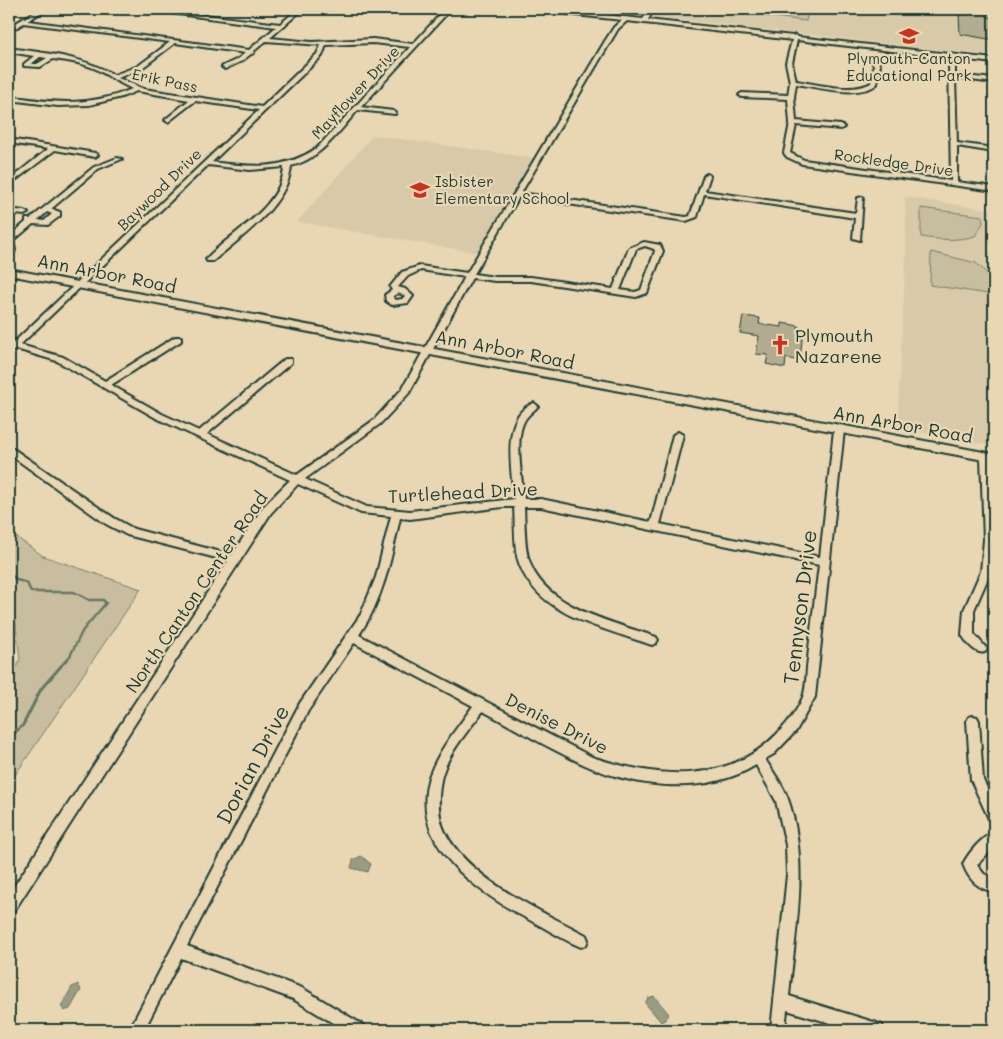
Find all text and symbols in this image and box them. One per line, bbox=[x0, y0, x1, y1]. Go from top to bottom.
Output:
school or university icon: Plymouth-Canton Educational Park bbox=[898, 25, 920, 47]
street label: Mayflower Drive bbox=[307, 41, 403, 143]
place label: Plymouth-Canton Educational Park bbox=[847, 48, 971, 85]
street label: Erik Pass bbox=[130, 63, 200, 97]
street label: Baywood Drive bbox=[113, 144, 205, 234]
street label: Rockledge Drive bbox=[833, 144, 955, 180]
place label: Isbister Elementary School bbox=[435, 171, 570, 208]
school or university icon: Isbister Elementary School bbox=[409, 179, 431, 201]
street label: Ann Arbor Road bbox=[35, 248, 179, 298]
place label: Plymouth Nazarene bbox=[795, 323, 882, 368]
street label: Ann Arbor Road bbox=[433, 324, 577, 374]
church icon: Plymouth Nazarene bbox=[769, 334, 791, 356]
street label: Ann Arbor Road bbox=[831, 400, 975, 448]
street label: Turtlehead Drive bbox=[388, 476, 538, 508]
street label: North Canton Center Road bbox=[120, 487, 272, 697]
street label: Tennyson Drive bbox=[776, 528, 822, 686]
street label: Denise Drive bbox=[502, 687, 612, 759]
street label: Dorian Drive bbox=[209, 700, 295, 828]

